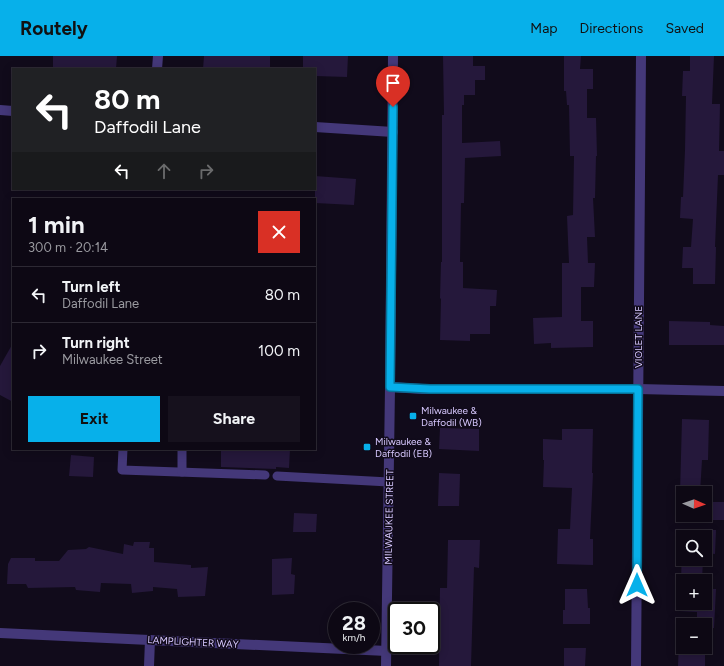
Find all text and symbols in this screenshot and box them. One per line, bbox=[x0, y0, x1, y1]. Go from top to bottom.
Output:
text: Routely bbox=[20, 17, 88, 40]
text: Map bbox=[530, 20, 558, 37]
text: Directions bbox=[580, 20, 643, 37]
text: Saved bbox=[665, 20, 704, 37]
pin bbox=[376, 66, 410, 107]
icon: arrive bbox=[382, 72, 404, 94]
text: 80 m bbox=[94, 82, 160, 116]
icon: left bbox=[28, 84, 80, 136]
text: Daffodil Lane bbox=[94, 116, 201, 138]
icon: left bbox=[111, 160, 133, 182]
icon: ahead bbox=[153, 160, 175, 182]
icon: right bbox=[195, 160, 217, 182]
text: 1 min bbox=[28, 210, 85, 239]
button: close bbox=[258, 211, 300, 253]
text: 300 m · 20:14 bbox=[28, 240, 108, 255]
text: Turn left bbox=[62, 278, 120, 296]
icon: left bbox=[28, 284, 50, 306]
text: 80 m bbox=[265, 286, 300, 304]
text: Daffodil Lane bbox=[62, 296, 139, 311]
street label: VIOLET LANE bbox=[632, 306, 645, 368]
text: Turn right bbox=[62, 334, 130, 352]
icon: right bbox=[28, 340, 50, 362]
text: 100 m bbox=[258, 342, 300, 360]
text: Milwaukee Street bbox=[62, 352, 163, 367]
button: Exit bbox=[28, 396, 160, 442]
button: Share bbox=[168, 396, 300, 442]
place label: Milwaukee & Daffodil (WB) bbox=[421, 404, 482, 429]
marker: Milwaukee & Daffodil (WB) bbox=[408, 411, 418, 421]
place label: Milwaukee & Daffodil (EB) bbox=[375, 435, 432, 460]
marker: Milwaukee & Daffodil (EB) bbox=[362, 442, 372, 452]
street label: MILWAUKEE STREET bbox=[382, 469, 396, 565]
north arrow bbox=[676, 486, 712, 522]
map controls bbox=[676, 486, 712, 654]
button: search bbox=[676, 530, 712, 566]
position arrow bbox=[616, 564, 658, 606]
button: + bbox=[676, 574, 712, 610]
speed limit sign: 30 bbox=[388, 602, 440, 654]
text: 28 bbox=[342, 611, 366, 635]
button: − bbox=[676, 618, 712, 654]
text: km/h bbox=[343, 631, 365, 644]
street label: LAMPLIGHTER WAY bbox=[147, 633, 239, 651]

